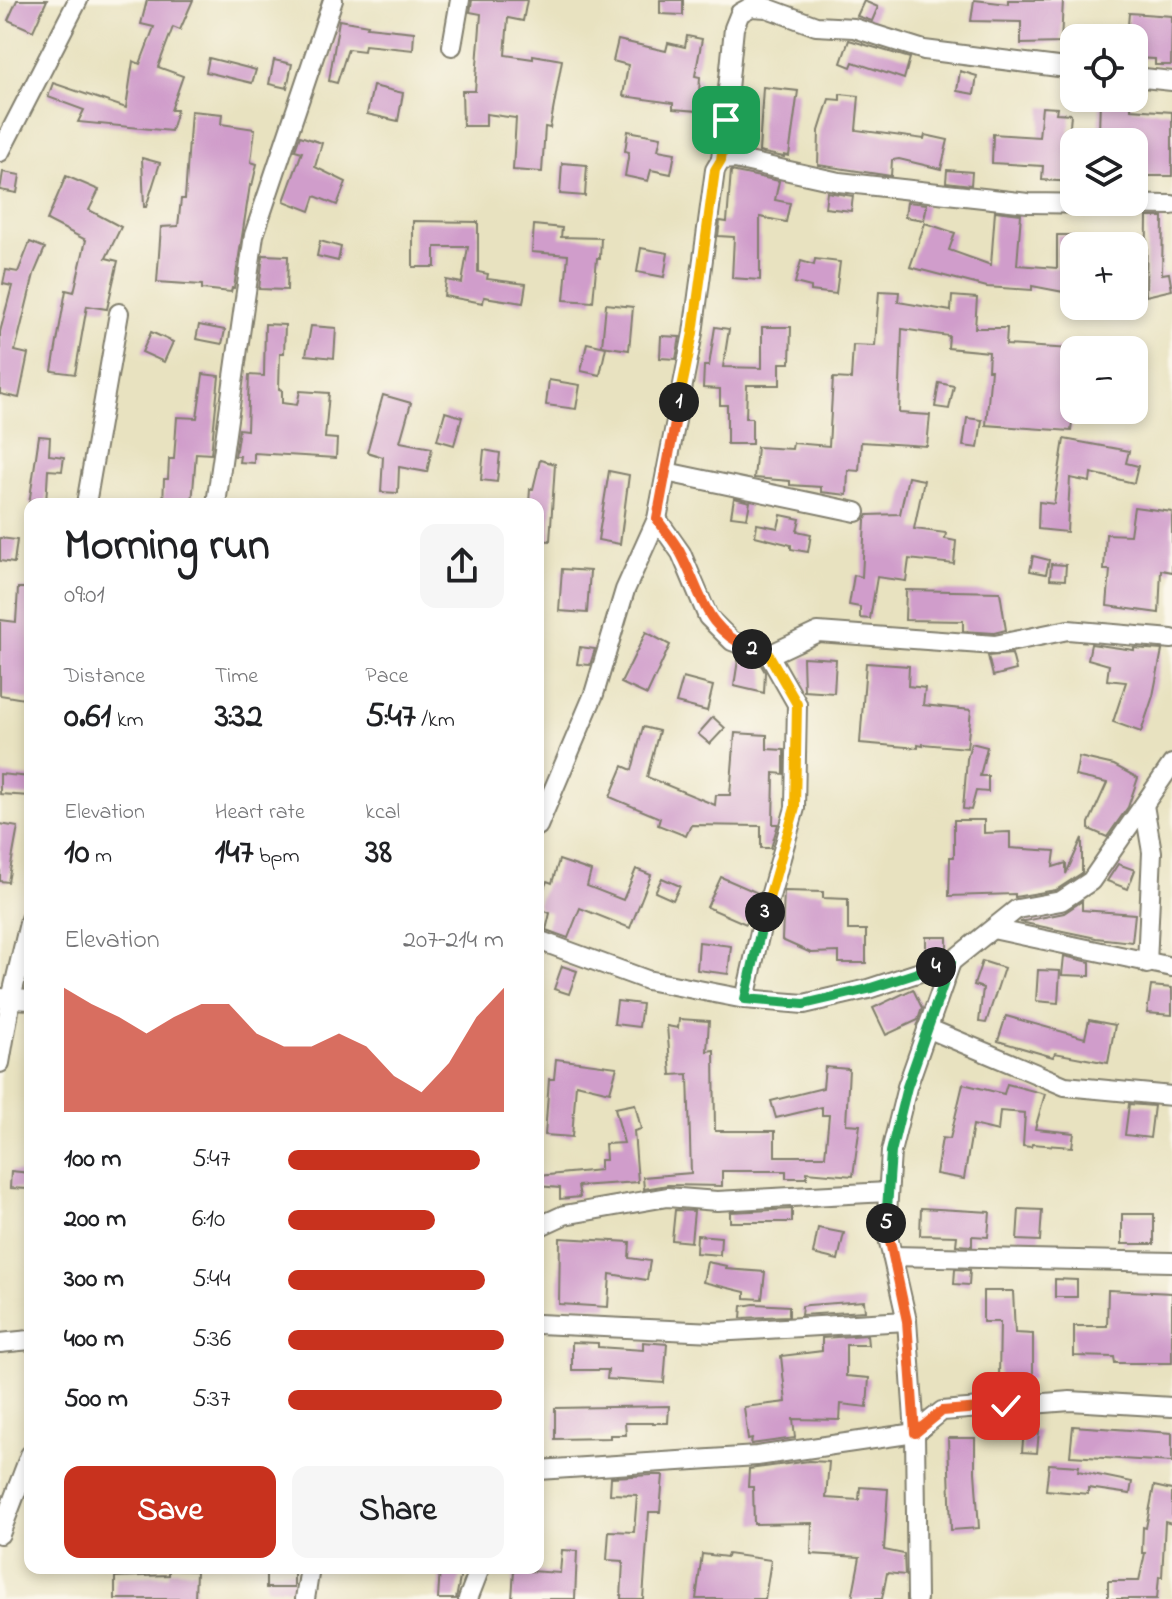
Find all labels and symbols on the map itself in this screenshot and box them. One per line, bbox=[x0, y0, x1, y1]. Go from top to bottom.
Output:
pin bbox=[692, 86, 760, 154]
pin: 1 bbox=[659, 382, 699, 422]
pin: 2 bbox=[732, 629, 772, 669]
pin: 3 bbox=[745, 892, 785, 932]
pin: 4 bbox=[916, 947, 956, 987]
pin: 5 bbox=[866, 1203, 906, 1243]
pin bbox=[972, 1372, 1040, 1440]

